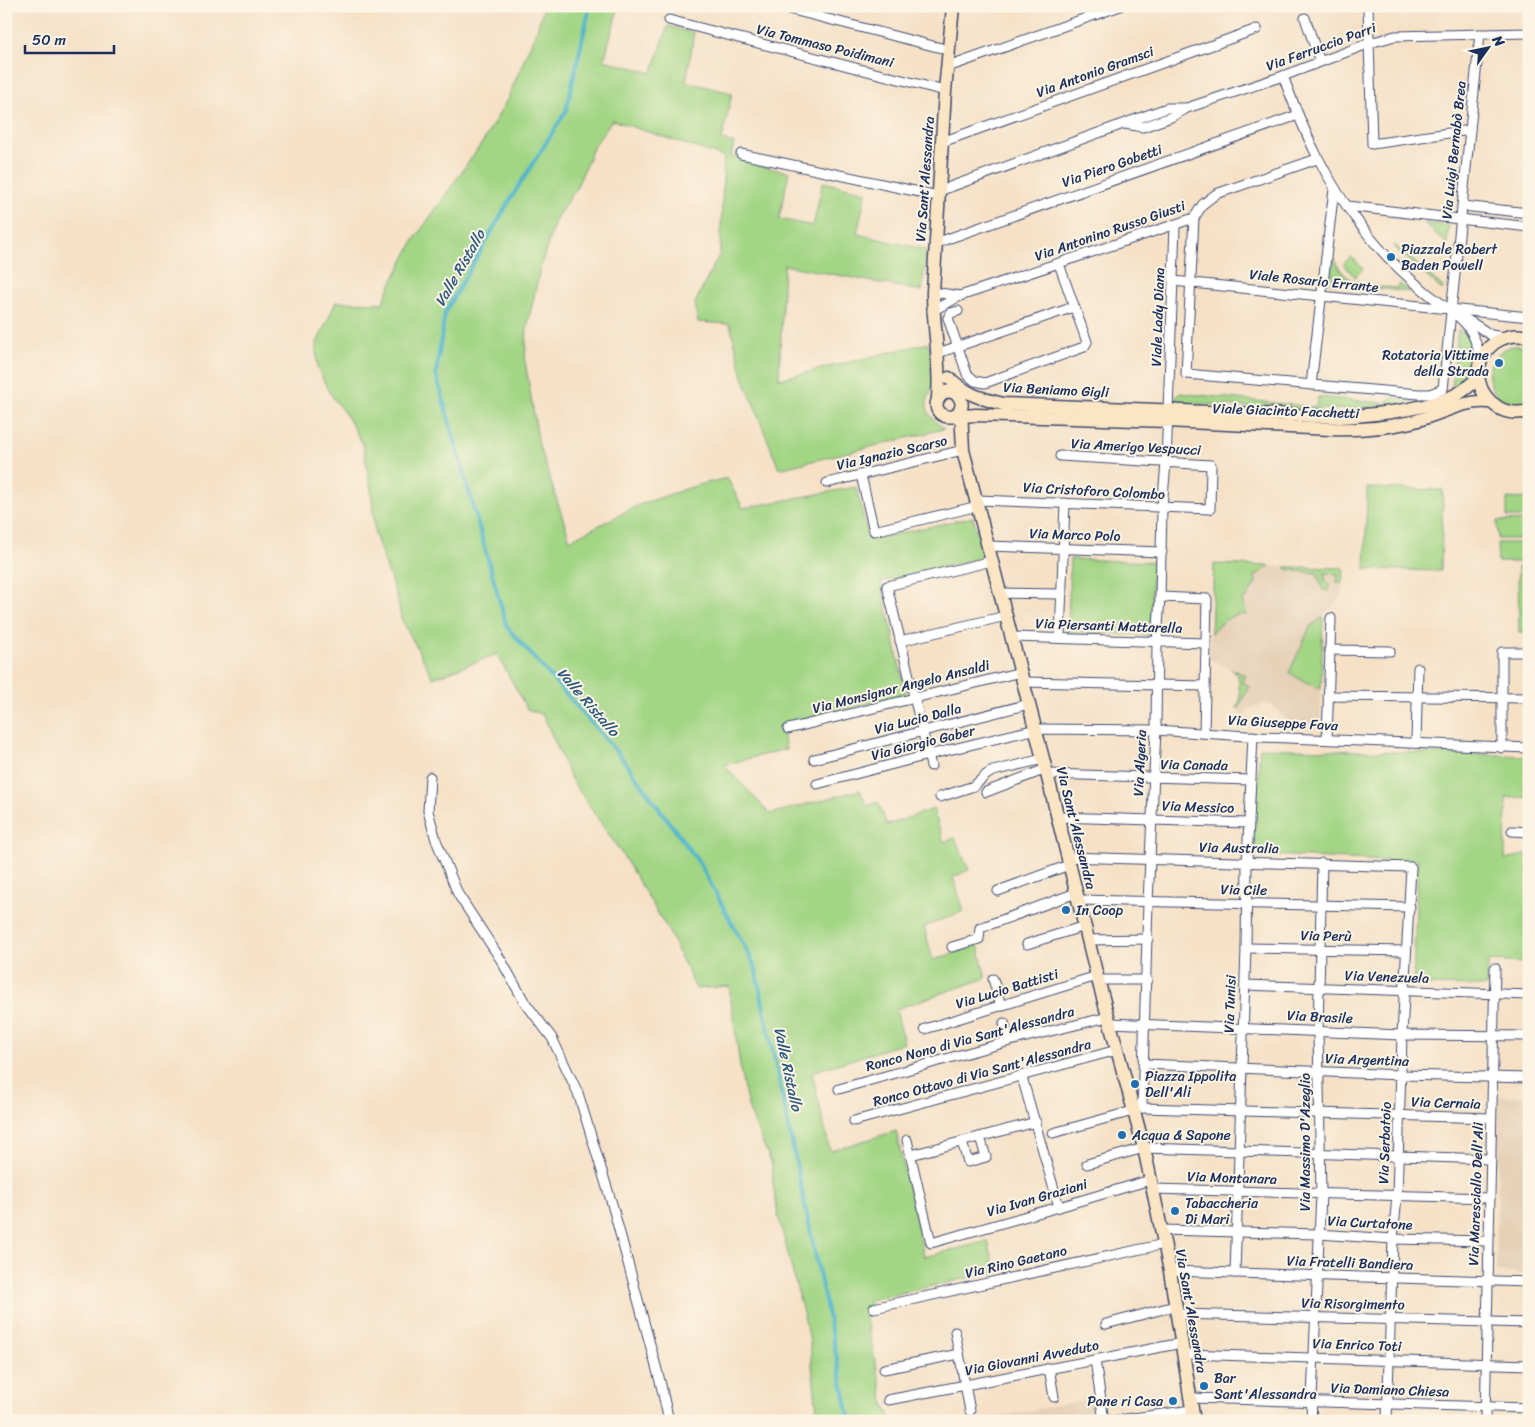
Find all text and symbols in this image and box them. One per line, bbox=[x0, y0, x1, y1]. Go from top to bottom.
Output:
street label: Via Ferruccio Parri bbox=[1262, 15, 1381, 78]
street label: Via Tommaso Poidimani bbox=[754, 17, 897, 75]
scale bar bbox=[25, 22, 114, 54]
north arrow bbox=[1462, 22, 1512, 72]
text: 50 m bbox=[32, 27, 67, 53]
text: N bbox=[1485, 29, 1512, 52]
street label: Via Antonio Gramsci bbox=[1033, 39, 1158, 105]
street label: Via Luigi Bernabò Brea bbox=[1434, 80, 1474, 220]
street label: Via Sant'Alessandra bbox=[908, 115, 942, 243]
street label: Via Piero Gobetti bbox=[1059, 137, 1166, 195]
street label: Via Antonino Russo Giusti bbox=[1031, 193, 1190, 269]
water label: Valle Ristallo bbox=[427, 223, 493, 311]
place label: Piazzale Robert Baden Powell bbox=[1401, 237, 1498, 278]
marker: Piazzale Robert Baden Powell bbox=[1385, 251, 1397, 263]
street label: Viale Rosario Errante bbox=[1248, 262, 1380, 300]
street label: Viale Lady Diana bbox=[1144, 267, 1172, 367]
place label: Rotatoria Vittime della Strada bbox=[1382, 343, 1489, 384]
marker: Rotatoria Vittime della Strada bbox=[1493, 357, 1505, 369]
street label: Via Beniamo Gigli bbox=[1002, 375, 1111, 405]
street label: Viale Giacinto Facchetti bbox=[1212, 396, 1361, 426]
street label: Via Ignazio Scarso bbox=[834, 428, 950, 478]
street label: Via Amerigo Vespucci bbox=[1070, 431, 1203, 463]
street label: Via Cristoforo Colombo bbox=[1022, 475, 1166, 507]
street label: Via Marco Polo bbox=[1029, 521, 1121, 549]
street label: Via Piersanti Mattarella bbox=[1035, 611, 1183, 641]
street label: Via Monsignor Angelo Ansaldi bbox=[810, 653, 993, 721]
water label: Valle Ristallo bbox=[550, 661, 627, 744]
street label: Via Lucio Dalla bbox=[872, 696, 964, 742]
street label: Via Giuseppe Fava bbox=[1227, 708, 1340, 738]
street label: Via Giorgio Gaber bbox=[869, 718, 979, 768]
street label: Via Algeria bbox=[1126, 728, 1154, 797]
street label: Via Canada bbox=[1160, 752, 1229, 778]
street label: Via Sant'Alessandra bbox=[1049, 764, 1103, 892]
street label: Via Messico bbox=[1161, 793, 1235, 821]
street label: Via Australia bbox=[1199, 835, 1279, 861]
street label: Via Cile bbox=[1220, 877, 1268, 903]
place label: In Coop bbox=[1075, 898, 1124, 923]
marker: In Coop bbox=[1060, 904, 1072, 916]
street label: Via Perù bbox=[1300, 923, 1352, 949]
street label: Via Lucio Battisti bbox=[953, 961, 1063, 1016]
street label: Via Venezuela bbox=[1344, 963, 1430, 991]
street label: Via Tunisi bbox=[1216, 973, 1244, 1034]
street label: Ronco Nono di Via Sant'Alessandra bbox=[863, 999, 1078, 1079]
street label: Via Brasile bbox=[1286, 1003, 1354, 1031]
water label: Valle Ristallo bbox=[766, 1025, 810, 1115]
street label: Ronco Ottavo di Via Sant'Alessandra bbox=[870, 1032, 1095, 1114]
street label: Via Argentina bbox=[1325, 1046, 1410, 1074]
place label: Piazza Ippolita Dell'Ali bbox=[1145, 1064, 1236, 1105]
street label: Via Massimo D'Azeglio bbox=[1293, 1073, 1318, 1211]
marker: Piazza Ippolita Dell'Ali bbox=[1129, 1078, 1141, 1090]
street label: Via Cernaia bbox=[1411, 1089, 1481, 1117]
street label: Via Serbatoio bbox=[1371, 1101, 1399, 1185]
street label: Via Maresciallo Dell'Ali bbox=[1461, 1121, 1491, 1266]
place label: Acqua & Sapone bbox=[1131, 1123, 1231, 1148]
marker: Acqua & Sapone bbox=[1116, 1129, 1128, 1141]
street label: Via Montanara bbox=[1187, 1164, 1277, 1192]
street label: Via Ivan Graziani bbox=[984, 1171, 1091, 1224]
place label: Tabaccheria Di Mari bbox=[1185, 1191, 1259, 1232]
marker: Tabaccheria Di Mari bbox=[1169, 1205, 1181, 1217]
street label: Via Curtatone bbox=[1327, 1208, 1413, 1238]
street label: Via Rino Gaetano bbox=[963, 1238, 1069, 1286]
street label: Via Sant'Alessandra bbox=[1168, 1247, 1214, 1375]
street label: Via Fratelli Bandiera bbox=[1286, 1248, 1414, 1278]
street label: Via Risorgimento bbox=[1301, 1291, 1405, 1317]
street label: Via Enrico Toti bbox=[1312, 1331, 1403, 1359]
street label: Via Giovanni Avveduto bbox=[963, 1333, 1101, 1383]
place label: Bar Sant'Alessandra bbox=[1214, 1366, 1317, 1407]
street label: Via Damiano Chiesa bbox=[1330, 1375, 1450, 1405]
marker: Bar Sant'Alessandra bbox=[1198, 1380, 1210, 1392]
place label: Pane ri Casa bbox=[1087, 1389, 1164, 1414]
marker: Pane ri Casa bbox=[1167, 1395, 1179, 1407]

